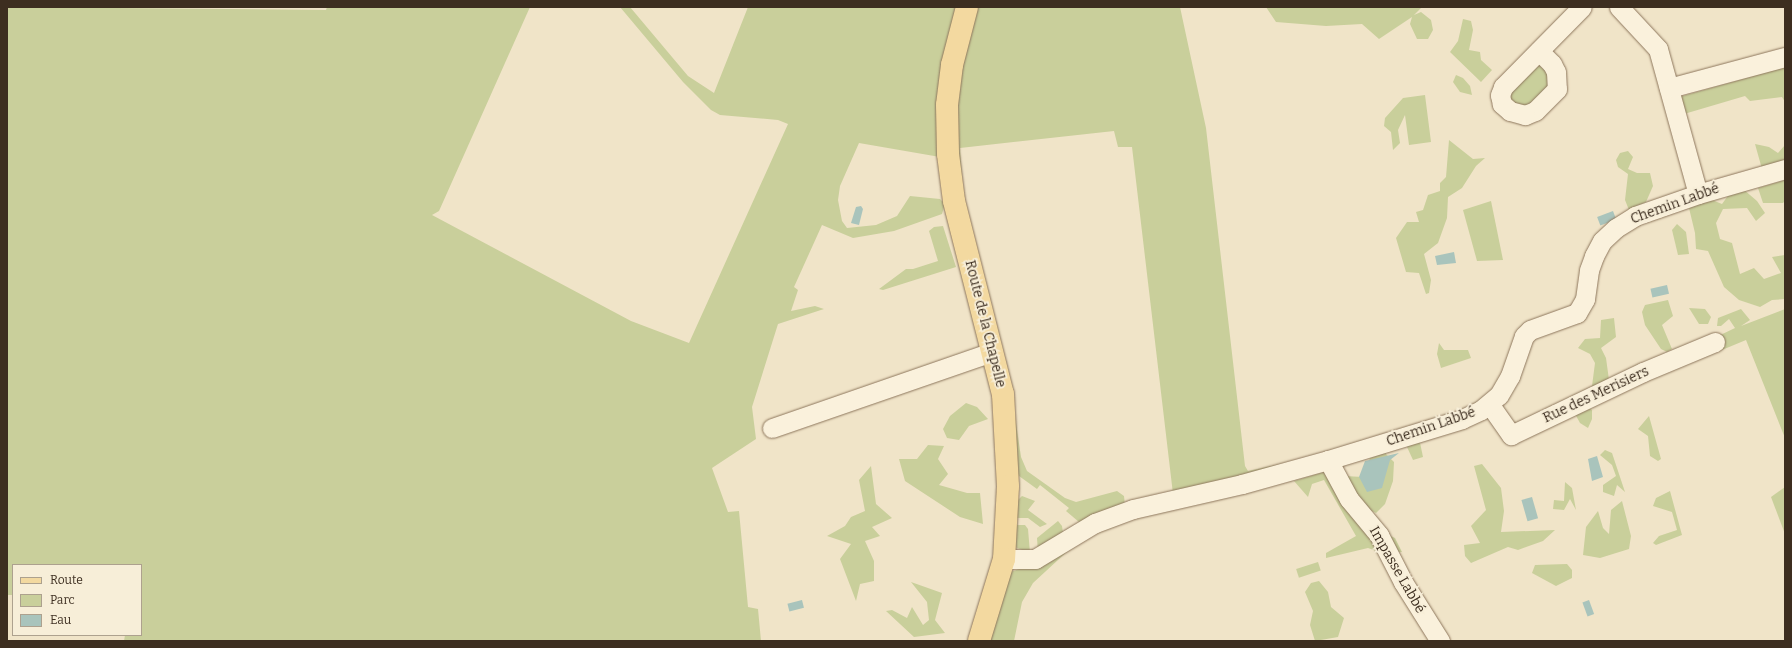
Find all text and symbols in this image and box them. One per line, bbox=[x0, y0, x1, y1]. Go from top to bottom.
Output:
street label: Chemin Labbé bbox=[1628, 180, 1722, 228]
street label: Route de la Chapelle bbox=[961, 259, 1009, 389]
street label: Rue des Merisiers bbox=[1540, 363, 1652, 427]
street label: Chemin Labbé bbox=[1384, 404, 1478, 450]
street label: Impasse Labbé bbox=[1365, 524, 1429, 616]
legend bbox=[12, 564, 142, 636]
text: Route bbox=[50, 573, 83, 587]
text: Parc bbox=[50, 593, 75, 607]
text: Eau bbox=[50, 613, 71, 627]

